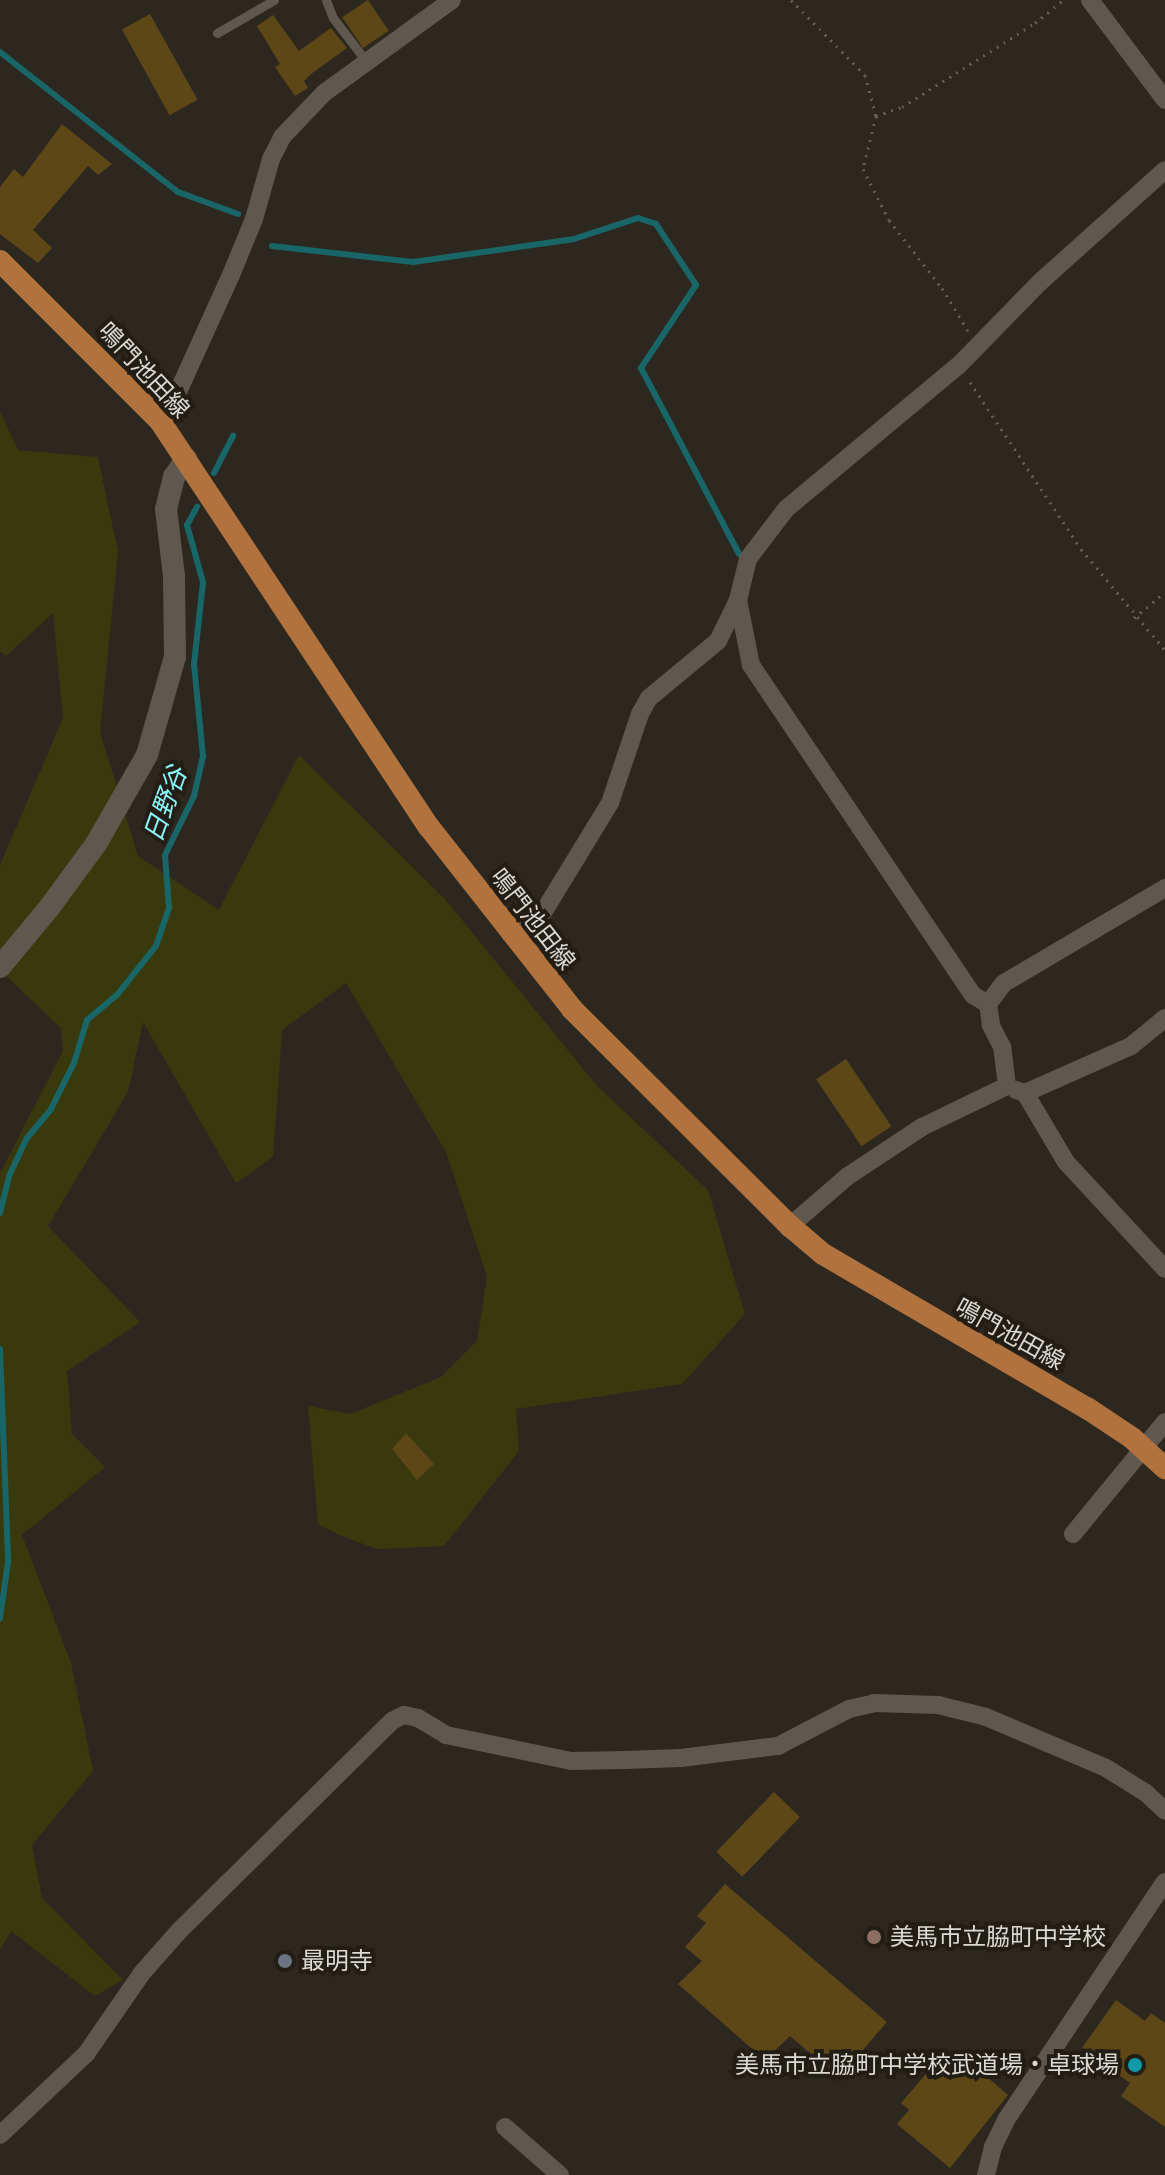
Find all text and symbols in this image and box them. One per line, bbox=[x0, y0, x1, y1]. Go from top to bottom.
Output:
street label: 鳴門池田線 bbox=[93, 316, 195, 424]
water label: 日野谷 bbox=[137, 762, 193, 846]
street label: 鳴門池田線 bbox=[485, 863, 581, 975]
street label: 鳴門池田線 bbox=[951, 1292, 1069, 1376]
place label: 美馬市立脇町中学校 bbox=[890, 1923, 1106, 1951]
marker: 美馬市立脇町中学校 bbox=[865, 1928, 883, 1946]
place label: 最明寺 bbox=[301, 1947, 373, 1975]
marker: 最明寺 bbox=[276, 1952, 294, 1970]
place label: 美馬市立脇町中学校武道場・卓球場 bbox=[735, 2051, 1119, 2079]
marker: 美馬市立脇町中学校武道場・卓球場 bbox=[1126, 2056, 1144, 2074]

